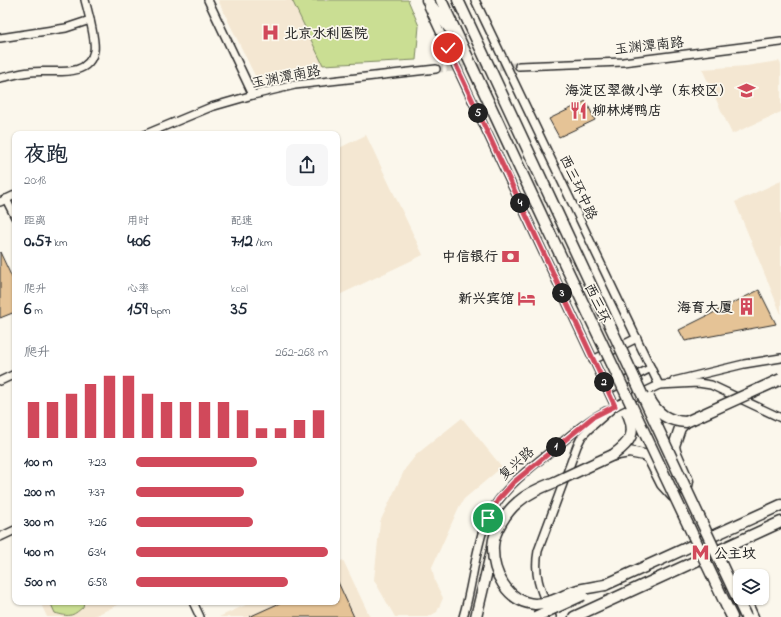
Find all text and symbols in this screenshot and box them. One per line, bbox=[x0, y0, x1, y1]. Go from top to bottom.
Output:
hospital icon: 北京水利医院 bbox=[261, 23, 281, 43]
place label: 北京水利医院 bbox=[284, 24, 368, 45]
pin bbox=[431, 31, 465, 65]
street label: 玉渊潭南路 bbox=[613, 32, 685, 61]
icon: check bbox=[437, 37, 459, 59]
street label: 玉渊潭南路 bbox=[250, 60, 323, 94]
school or university icon: 海淀区翠微小学（东校区） bbox=[736, 80, 756, 100]
place label: 海淀区翠微小学（东校区） bbox=[565, 81, 733, 102]
restaurant icon: 柳林烤鸭店 bbox=[569, 100, 589, 120]
place label: 柳林烤鸭店 bbox=[592, 101, 662, 122]
pin: 5 bbox=[468, 103, 488, 123]
text: 5 bbox=[475, 105, 481, 121]
text: 夜跑 bbox=[24, 140, 68, 172]
button: share bbox=[286, 144, 328, 186]
street label: 西三环中路 bbox=[553, 151, 602, 224]
text: 20:18 bbox=[24, 171, 46, 190]
pin: 4 bbox=[510, 193, 530, 213]
text: 4 bbox=[518, 195, 522, 211]
text: 距离 bbox=[24, 213, 46, 229]
text: 用时 bbox=[127, 213, 149, 229]
text: 配速 bbox=[231, 213, 253, 229]
text: 0.57 bbox=[24, 229, 52, 254]
text: 4:06 bbox=[127, 229, 151, 254]
text: 7:12 bbox=[231, 229, 253, 254]
text: km bbox=[52, 235, 68, 251]
text: /km bbox=[253, 235, 272, 251]
bank icon: 中信银行 bbox=[501, 246, 521, 266]
place label: 中信银行 bbox=[442, 247, 498, 268]
street label: 西三环 bbox=[578, 280, 615, 327]
text: 爬升 bbox=[24, 281, 46, 297]
text: 心率 bbox=[127, 281, 149, 297]
text: kcal bbox=[231, 281, 248, 297]
pin: 3 bbox=[552, 283, 572, 303]
text: 3 bbox=[560, 285, 564, 301]
hotel icon: 新兴宾馆 bbox=[517, 288, 537, 308]
place label: 新兴宾馆 bbox=[458, 289, 514, 310]
text: 6 bbox=[24, 297, 31, 322]
text: 159 bbox=[127, 297, 148, 322]
text: 35 bbox=[231, 297, 247, 322]
building icon: 海育大厦 bbox=[736, 297, 756, 317]
place label: 海育大厦 bbox=[677, 298, 733, 319]
text: m bbox=[31, 303, 43, 319]
text: bpm bbox=[148, 303, 171, 319]
text: 爬升 bbox=[24, 343, 50, 362]
text: 262–268 m bbox=[275, 343, 328, 362]
pin: 2 bbox=[594, 372, 614, 392]
text: 2 bbox=[601, 374, 607, 390]
pin: 1 bbox=[546, 437, 566, 457]
text: 1 bbox=[554, 439, 558, 455]
street label: 复兴路 bbox=[494, 442, 540, 486]
text: 100 m bbox=[24, 453, 53, 472]
text: 7:23 bbox=[88, 453, 106, 472]
text: 200 m bbox=[24, 483, 55, 502]
text: 7:37 bbox=[88, 483, 105, 502]
pin bbox=[471, 501, 505, 535]
icon: arrive bbox=[477, 507, 499, 529]
text: 300 m bbox=[24, 513, 54, 532]
text: 7:26 bbox=[88, 513, 107, 532]
text: 400 m bbox=[24, 543, 54, 562]
text: 6:34 bbox=[88, 543, 106, 562]
metro station icon: 公主坟 bbox=[691, 543, 711, 563]
place label: 公主坟 bbox=[714, 544, 756, 565]
map controls bbox=[733, 569, 769, 605]
button: layers bbox=[733, 569, 769, 605]
text: 500 m bbox=[24, 573, 56, 592]
text: 6:58 bbox=[88, 573, 107, 592]

